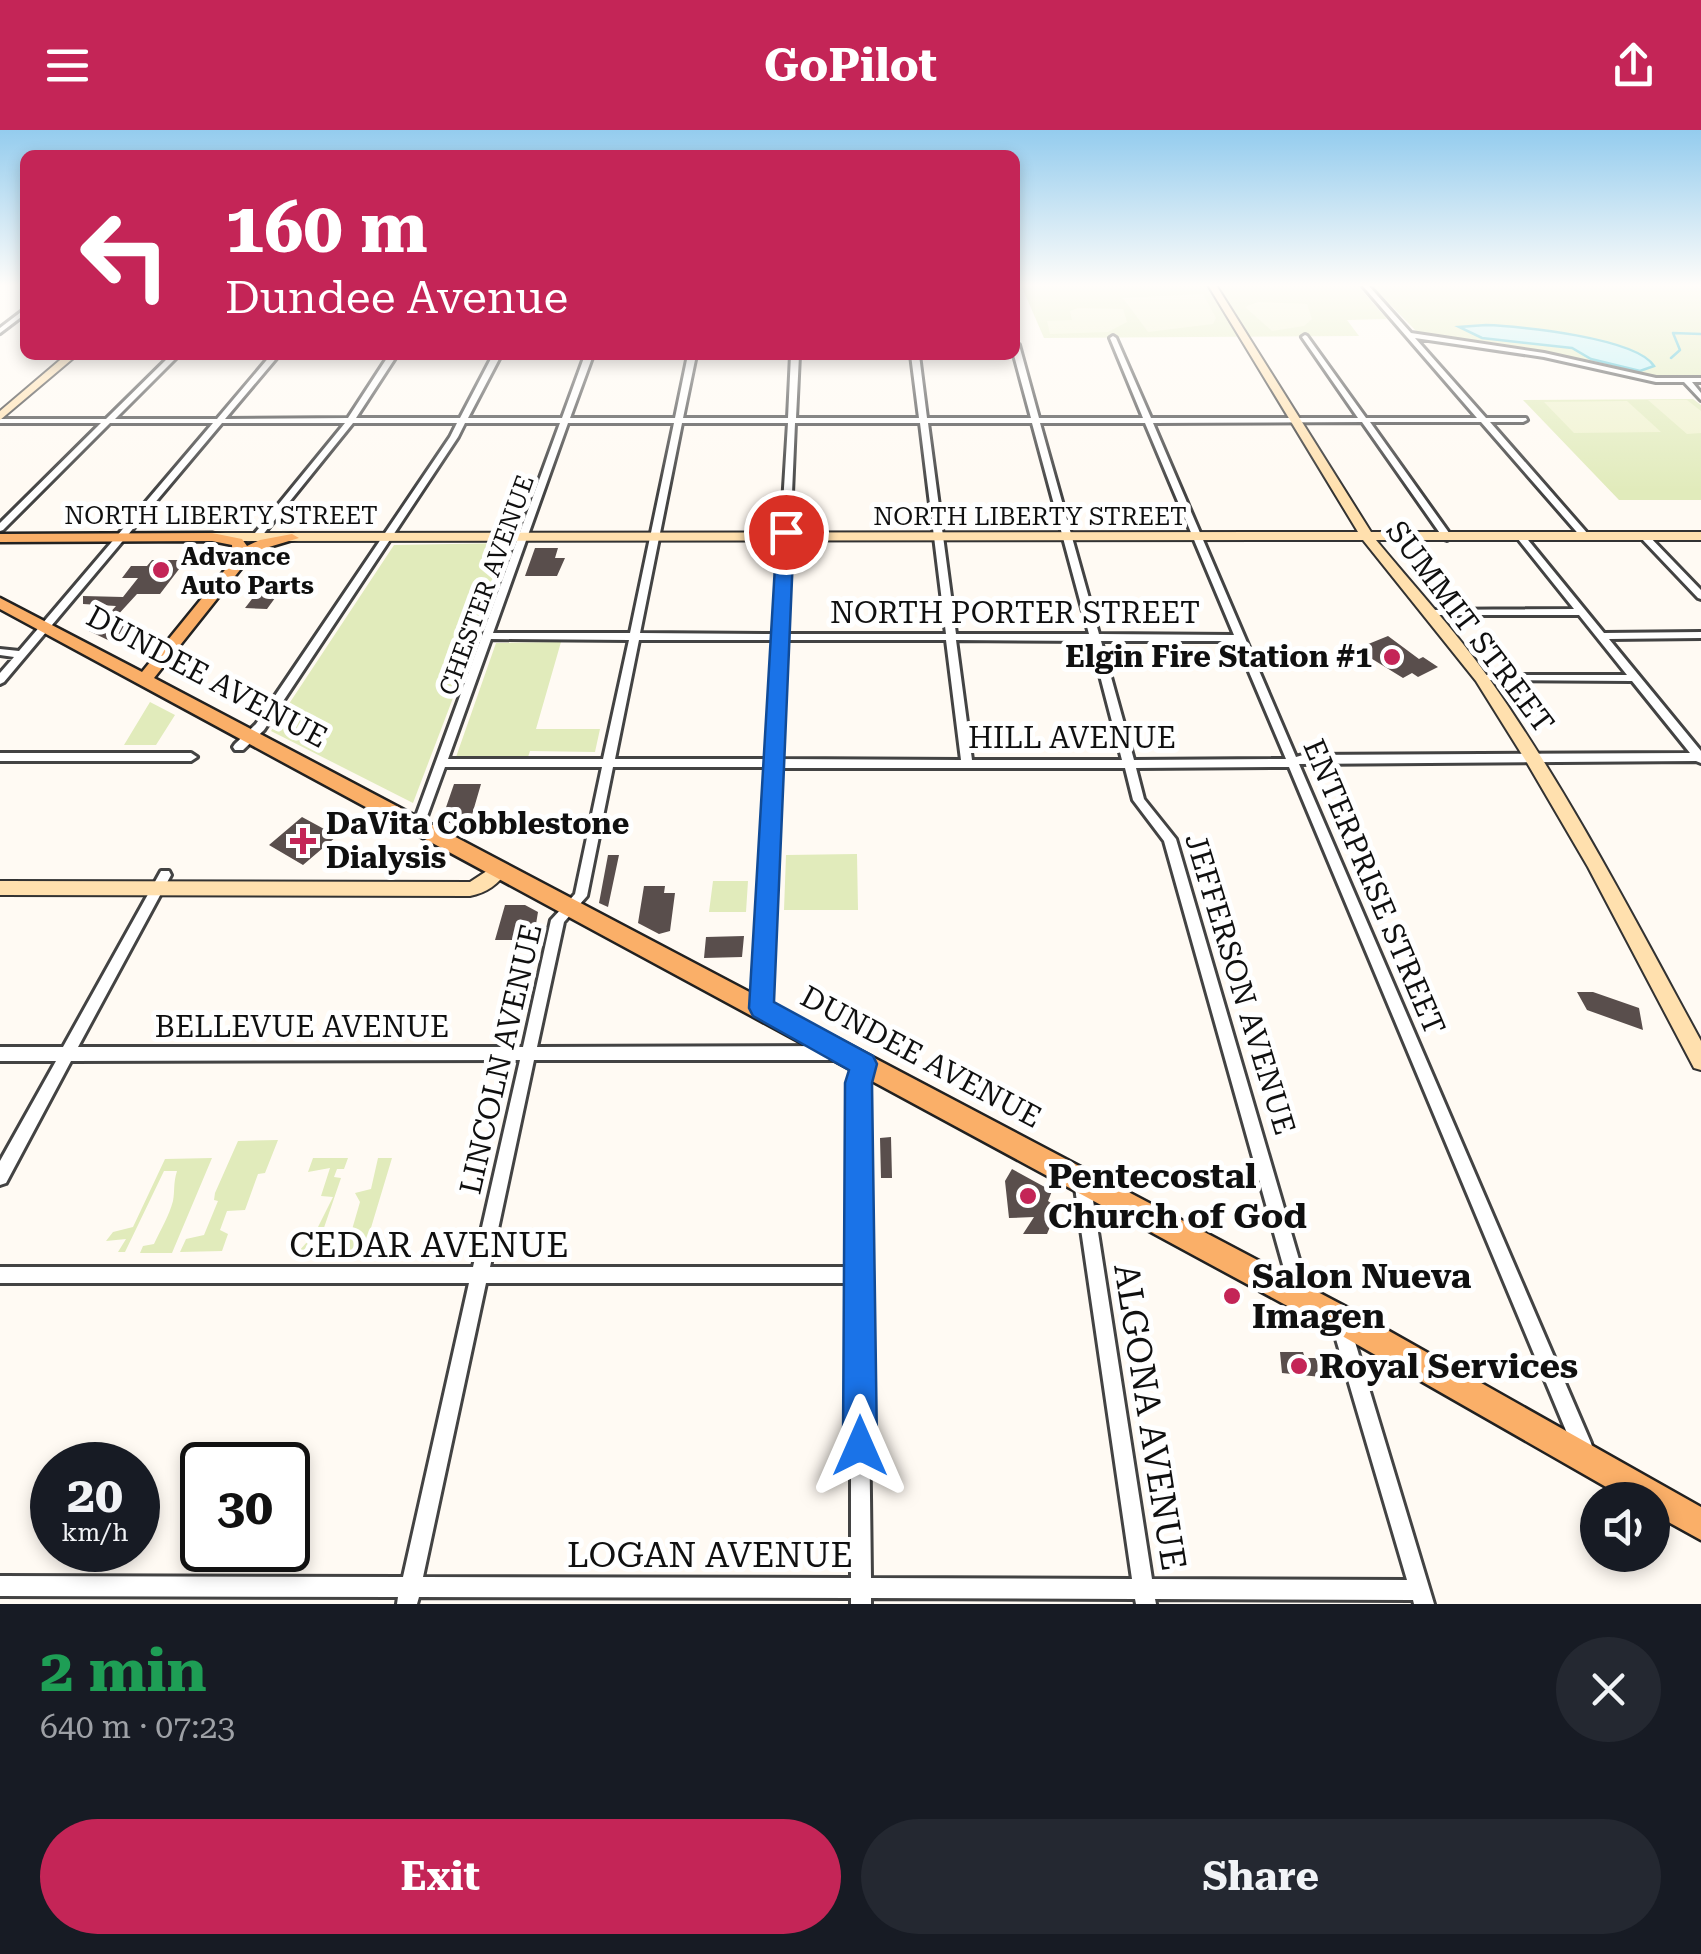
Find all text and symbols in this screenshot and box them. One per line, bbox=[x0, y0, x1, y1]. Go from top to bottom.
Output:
icon: menu bbox=[40, 38, 95, 93]
icon: share bbox=[1606, 38, 1661, 93]
text: GoPilot bbox=[764, 39, 937, 92]
text: 160 m bbox=[225, 187, 428, 269]
icon: left bbox=[60, 190, 190, 320]
text: Dundee Avenue bbox=[225, 271, 568, 324]
street label: CHESTER AVENUE bbox=[433, 471, 540, 699]
pin bbox=[744, 490, 829, 575]
street label: NORTH LIBERTY STREET bbox=[64, 501, 378, 530]
street label: NORTH LIBERTY STREET bbox=[873, 502, 1187, 531]
icon: arrive bbox=[759, 505, 814, 560]
street label: SUMMIT STREET bbox=[1379, 514, 1561, 739]
place label: Advance Auto Parts bbox=[181, 542, 314, 600]
marker: Advance Auto Parts bbox=[150, 559, 172, 581]
street label: NORTH PORTER STREET bbox=[830, 595, 1200, 630]
street label: DUNDEE AVENUE bbox=[81, 598, 333, 755]
place label: Elgin Fire Station #1 bbox=[1065, 639, 1372, 674]
marker: Elgin Fire Station #1 bbox=[1381, 646, 1403, 668]
street label: HILL AVENUE bbox=[968, 720, 1176, 755]
street label: ENTERPRISE STREET bbox=[1296, 734, 1453, 1040]
place label: DaVita Cobblestone Dialysis bbox=[326, 806, 629, 875]
marker: DaVita Cobblestone Dialysis bbox=[290, 828, 316, 854]
street label: JEFFERSON AVENUE bbox=[1178, 829, 1303, 1139]
street label: LINCOLN AVENUE bbox=[452, 920, 549, 1197]
street label: DUNDEE AVENUE bbox=[795, 978, 1047, 1135]
street label: BELLEVUE AVENUE bbox=[155, 1009, 449, 1044]
place label: Pentecostal Church of God bbox=[1048, 1156, 1307, 1237]
marker: Pentecostal Church of God bbox=[1017, 1185, 1039, 1207]
street label: CEDAR AVENUE bbox=[289, 1225, 569, 1266]
place label: Salon Nueva Imagen bbox=[1252, 1256, 1472, 1337]
street label: ALGONA AVENUE bbox=[1105, 1261, 1194, 1573]
marker: Salon Nueva Imagen bbox=[1221, 1285, 1243, 1307]
place label: Royal Services bbox=[1319, 1346, 1578, 1387]
marker: Royal Services bbox=[1288, 1355, 1310, 1377]
position arrow bbox=[808, 1394, 912, 1498]
speed limit sign: 30 bbox=[180, 1442, 310, 1572]
text: 20 bbox=[67, 1466, 123, 1524]
map controls bbox=[1580, 1482, 1670, 1572]
button: sound bbox=[1580, 1482, 1670, 1572]
text: km/h bbox=[62, 1518, 128, 1547]
street label: LOGAN AVENUE bbox=[567, 1535, 853, 1576]
text: 2 min bbox=[40, 1635, 207, 1706]
button: close bbox=[1556, 1637, 1661, 1742]
text: 640 m · 07:23 bbox=[40, 1708, 235, 1746]
button: Exit bbox=[40, 1819, 841, 1934]
button: Share bbox=[861, 1819, 1661, 1934]

